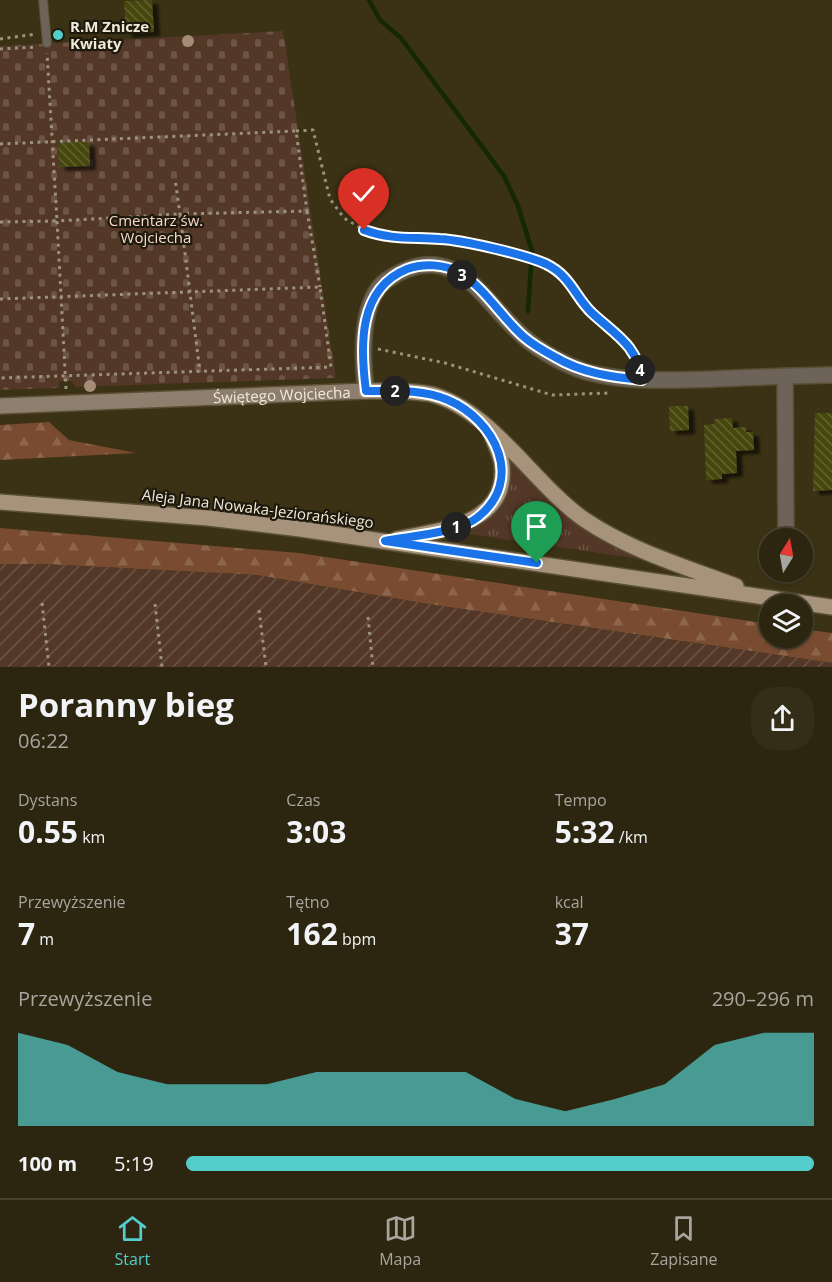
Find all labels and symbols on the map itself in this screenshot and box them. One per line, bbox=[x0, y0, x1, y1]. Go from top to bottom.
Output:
place label: R.M Znicze Kwiaty bbox=[70, 16, 149, 53]
marker: R.M Znicze Kwiaty bbox=[51, 28, 65, 42]
pin bbox=[338, 168, 389, 230]
park label: Cmentarz św. Wojciecha bbox=[109, 210, 203, 247]
pin: 3 bbox=[447, 260, 477, 290]
pin: 4 bbox=[625, 355, 655, 385]
pin: 2 bbox=[380, 376, 410, 406]
street label: Świętego Wojciecha bbox=[212, 382, 351, 407]
street label: Aleja Jana Nowaka-Jeziorańskiego bbox=[141, 484, 375, 532]
pin bbox=[511, 501, 562, 563]
pin: 1 bbox=[441, 512, 471, 542]
north arrow bbox=[759, 528, 813, 582]

